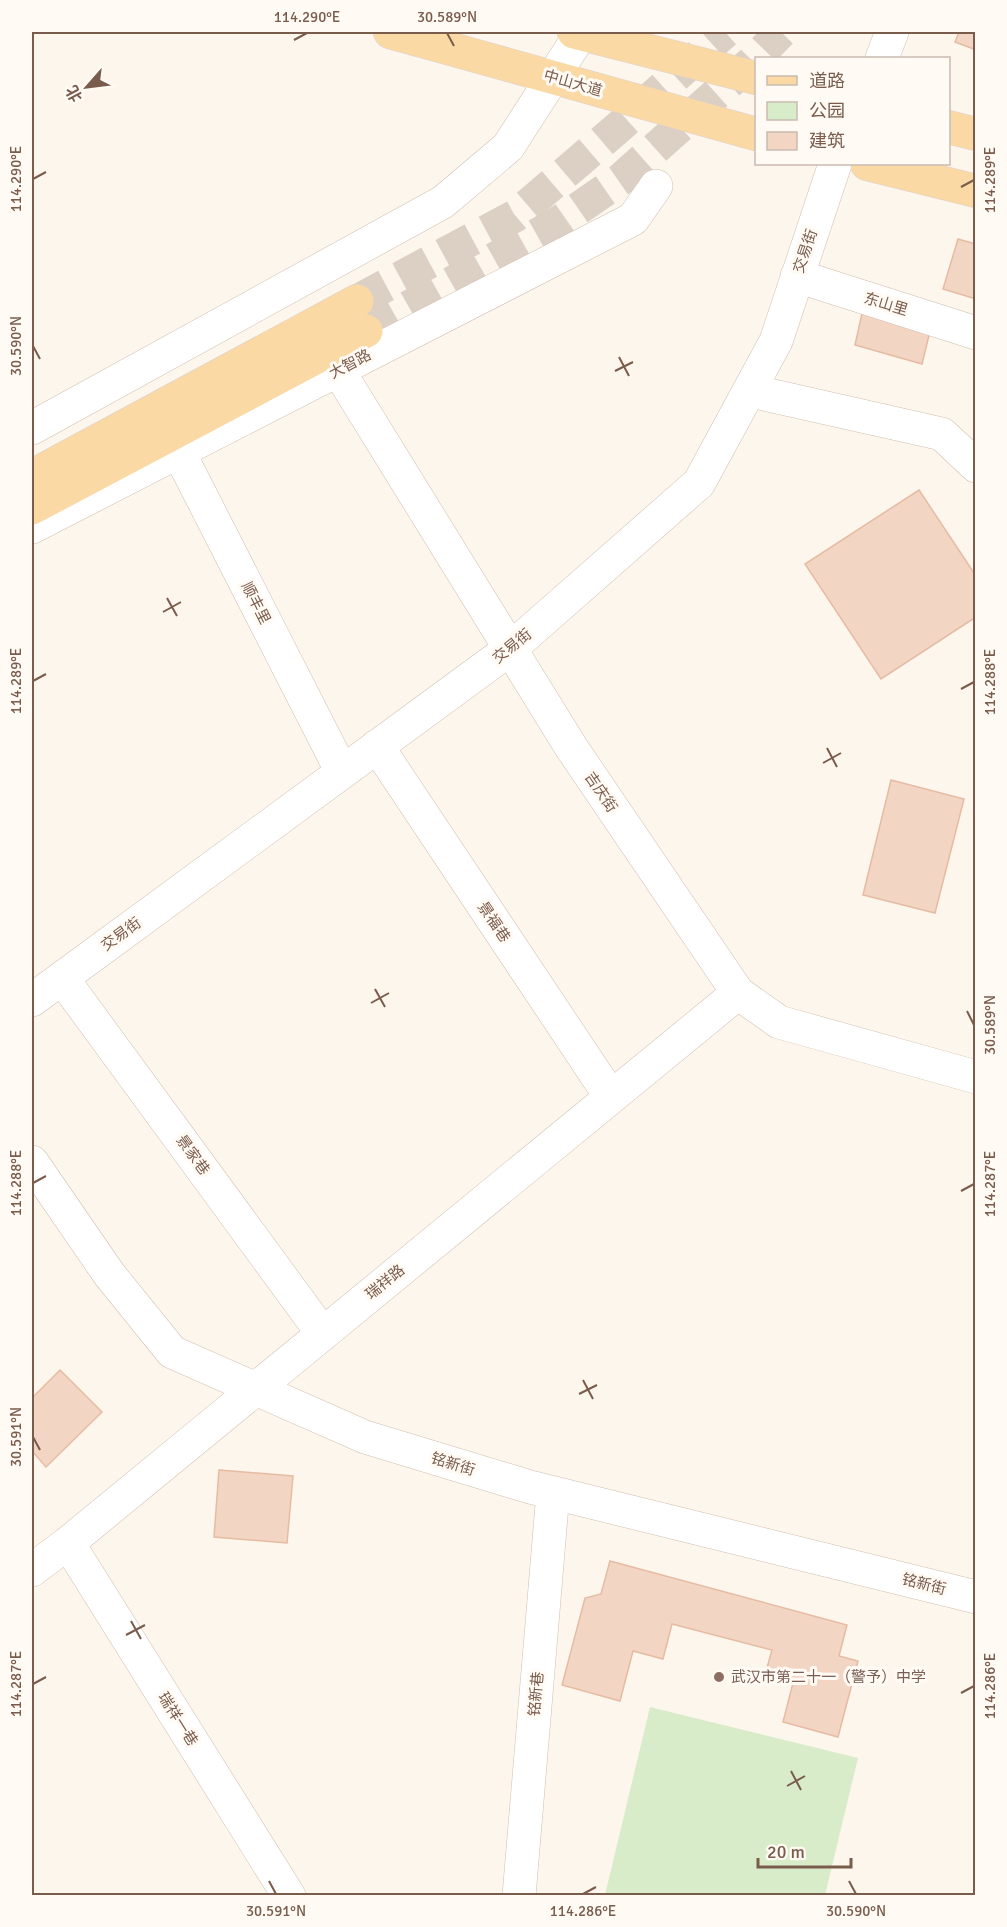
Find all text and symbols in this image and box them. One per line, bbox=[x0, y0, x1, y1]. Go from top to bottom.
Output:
text: 114.290°E bbox=[274, 8, 340, 26]
text: 30.589°N bbox=[417, 8, 477, 26]
north arrow bbox=[57, 57, 117, 117]
legend bbox=[755, 57, 950, 165]
street label: 中山大道 bbox=[542, 66, 604, 100]
text: 道路 bbox=[809, 70, 845, 92]
text: 北 bbox=[62, 82, 87, 105]
text: 公园 bbox=[809, 100, 845, 122]
text: 建筑 bbox=[809, 130, 845, 152]
text: 114.290°E bbox=[7, 146, 25, 212]
text: 114.289°E bbox=[981, 147, 999, 213]
street label: 交易街 bbox=[789, 227, 821, 275]
street label: 东山里 bbox=[862, 289, 910, 319]
text: 30.590°N bbox=[7, 316, 25, 376]
street label: 大智路 bbox=[326, 345, 374, 383]
street label: 顺丰里 bbox=[238, 579, 274, 627]
street label: 交易街 bbox=[489, 625, 535, 667]
text: 114.289°E bbox=[7, 648, 25, 714]
text: 114.288°E bbox=[981, 649, 999, 715]
street label: 吉庆街 bbox=[581, 768, 621, 816]
street label: 景福巷 bbox=[474, 898, 514, 946]
street label: 交易街 bbox=[98, 913, 144, 955]
text: 30.589°N bbox=[981, 995, 999, 1055]
street label: 景家巷 bbox=[172, 1132, 214, 1178]
text: 114.288°E bbox=[7, 1150, 25, 1216]
text: 114.287°E bbox=[981, 1151, 999, 1217]
street label: 瑞祥路 bbox=[362, 1261, 408, 1303]
text: 30.591°N bbox=[7, 1407, 25, 1467]
street label: 铭新街 bbox=[429, 1449, 477, 1479]
street label: 铭新街 bbox=[900, 1570, 948, 1598]
text: 114.287°E bbox=[7, 1651, 25, 1717]
text: 114.286°E bbox=[981, 1653, 999, 1719]
place label: 武汉市第二十一（警予）中学 bbox=[731, 1668, 926, 1686]
marker: 武汉市第二十一（警予）中学 bbox=[712, 1670, 726, 1684]
street label: 铭新巷 bbox=[525, 1671, 547, 1717]
street label: 瑞祥一巷 bbox=[154, 1689, 202, 1749]
scale bar bbox=[758, 1831, 851, 1869]
text: 20 m bbox=[767, 1841, 805, 1863]
text: 30.591°N bbox=[246, 1902, 306, 1920]
text: 114.286°E bbox=[550, 1902, 616, 1920]
text: 30.590°N bbox=[826, 1902, 886, 1920]

